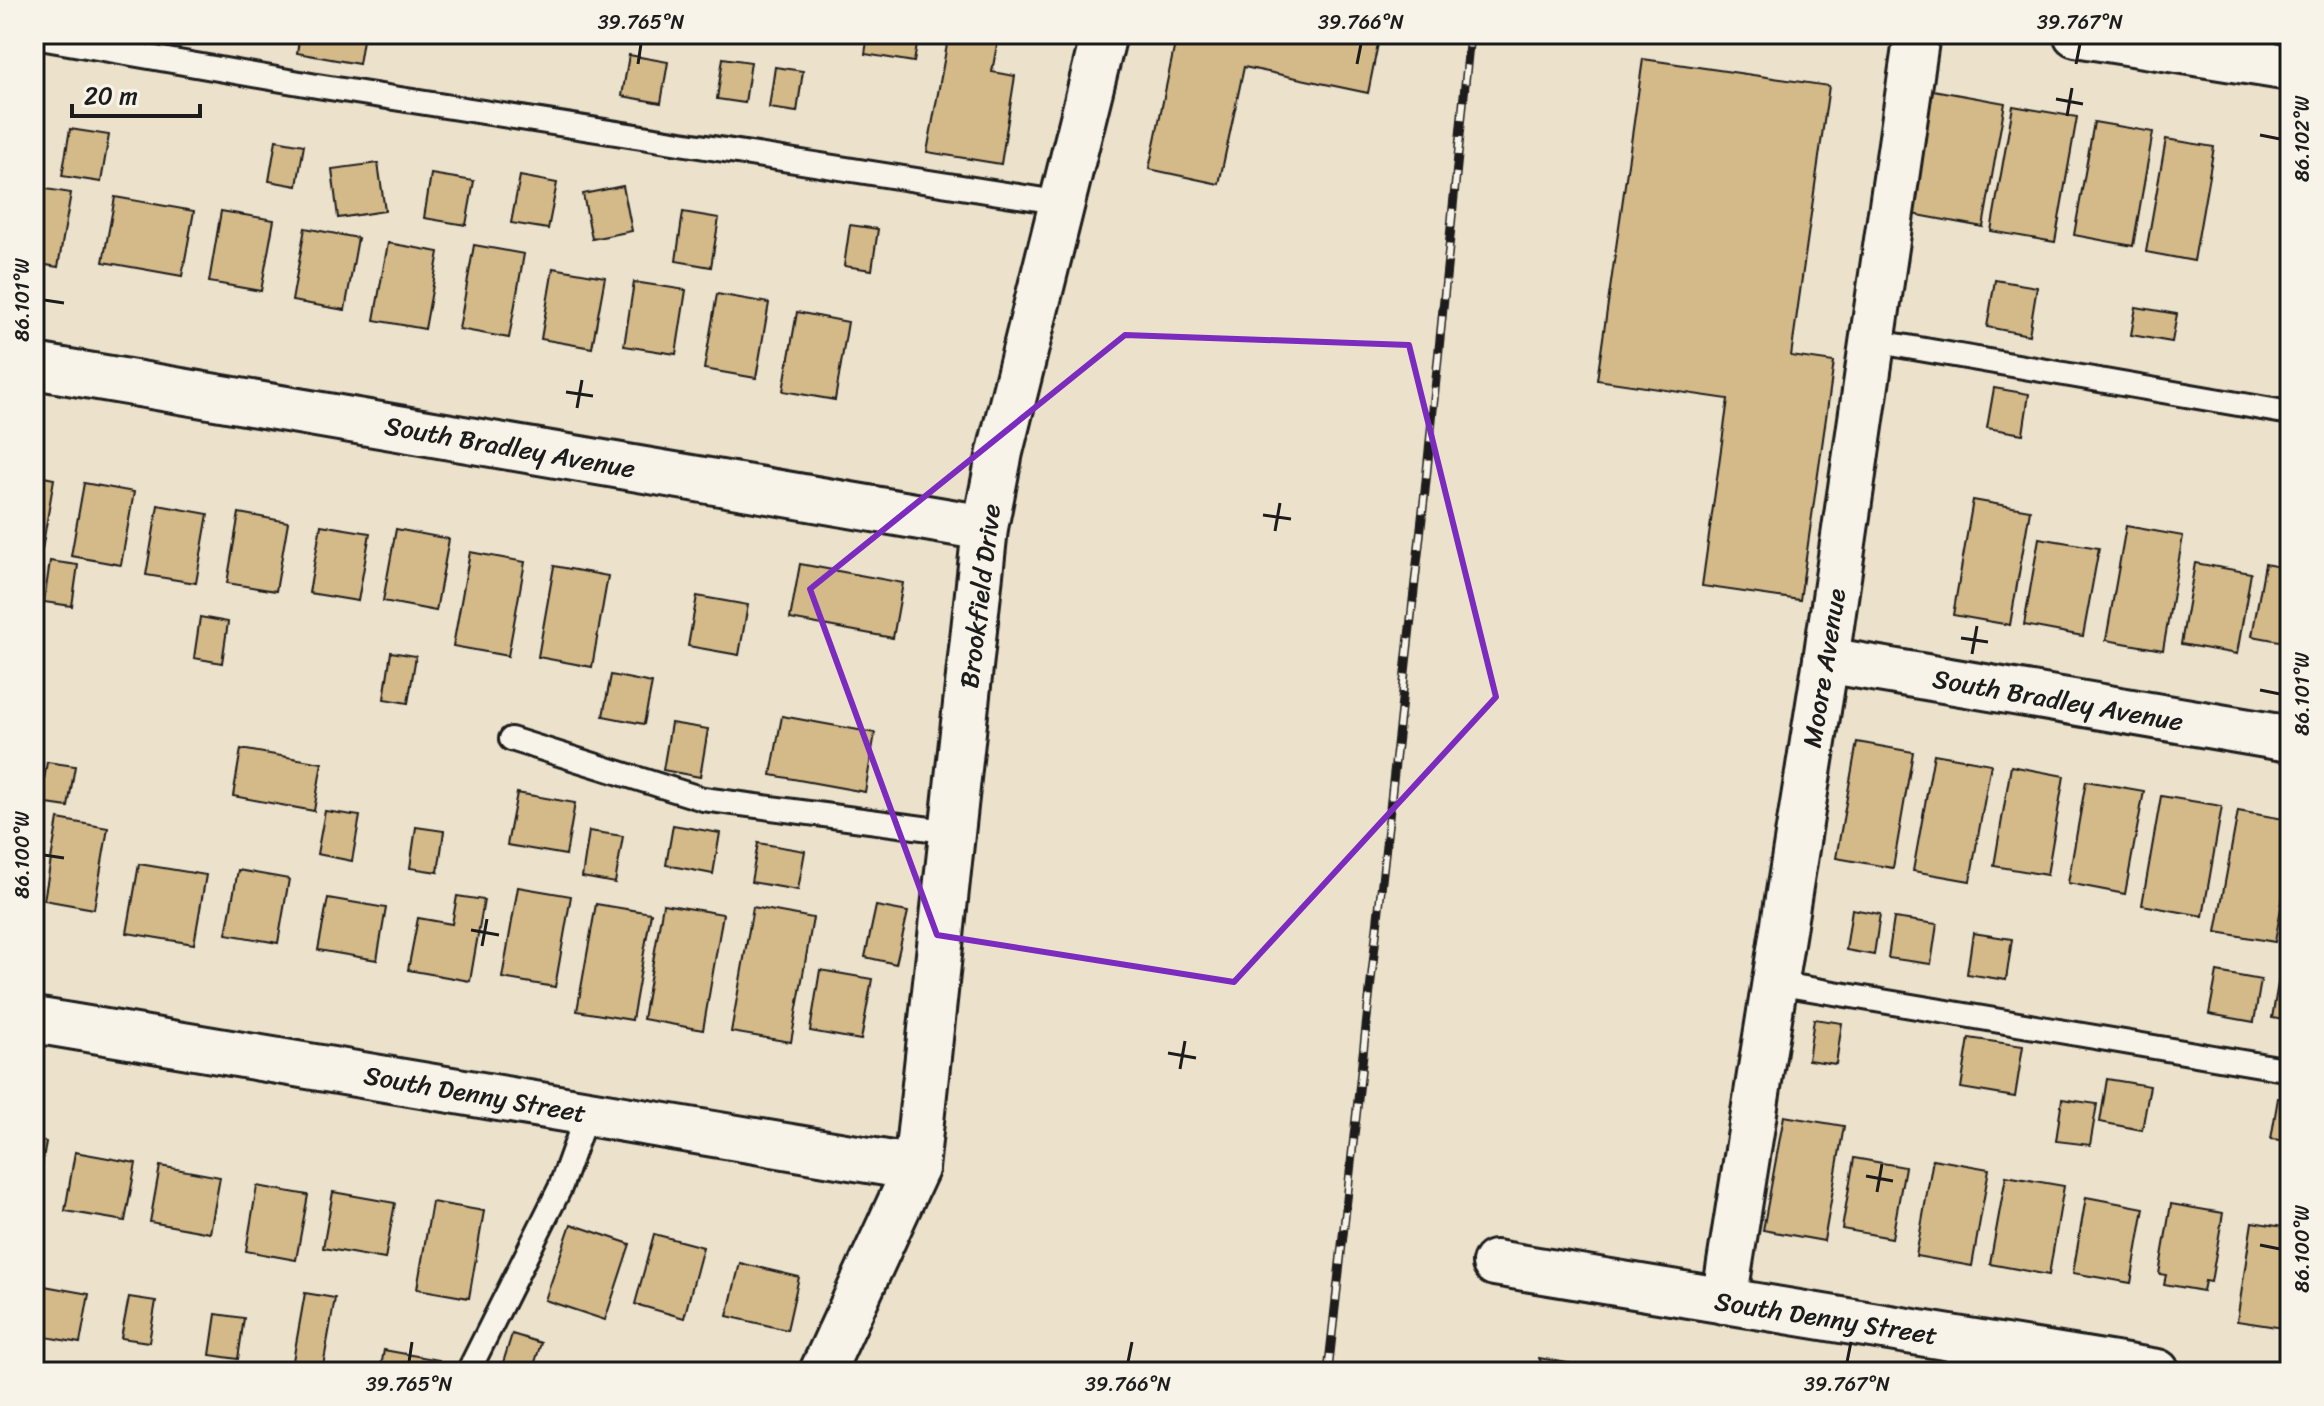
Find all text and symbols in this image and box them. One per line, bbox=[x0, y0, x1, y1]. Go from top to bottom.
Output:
text: 39.765°N bbox=[598, 5, 684, 40]
text: 39.766°N bbox=[1318, 5, 1404, 40]
text: 39.767°N bbox=[2037, 5, 2123, 40]
scale bar bbox=[72, 68, 200, 118]
text: 20 m bbox=[84, 75, 138, 117]
text: 86.102°W bbox=[2285, 95, 2320, 182]
text: 86.101°W bbox=[5, 258, 40, 342]
street label: South Bradley Avenue bbox=[381, 402, 639, 492]
street label: Brookfield Drive bbox=[946, 501, 1014, 691]
street label: Moore Avenue bbox=[1789, 585, 1859, 751]
text: 86.101°W bbox=[2285, 652, 2320, 736]
street label: South Bradley Avenue bbox=[1929, 655, 2187, 745]
text: 86.100°W bbox=[5, 811, 40, 899]
street label: South Denny Street bbox=[360, 1052, 590, 1136]
text: 86.100°W bbox=[2285, 1205, 2320, 1293]
street label: South Denny Street bbox=[1711, 1278, 1941, 1358]
text: 39.765°N bbox=[366, 1367, 452, 1402]
text: 39.766°N bbox=[1085, 1367, 1171, 1402]
text: 39.767°N bbox=[1804, 1367, 1890, 1402]

